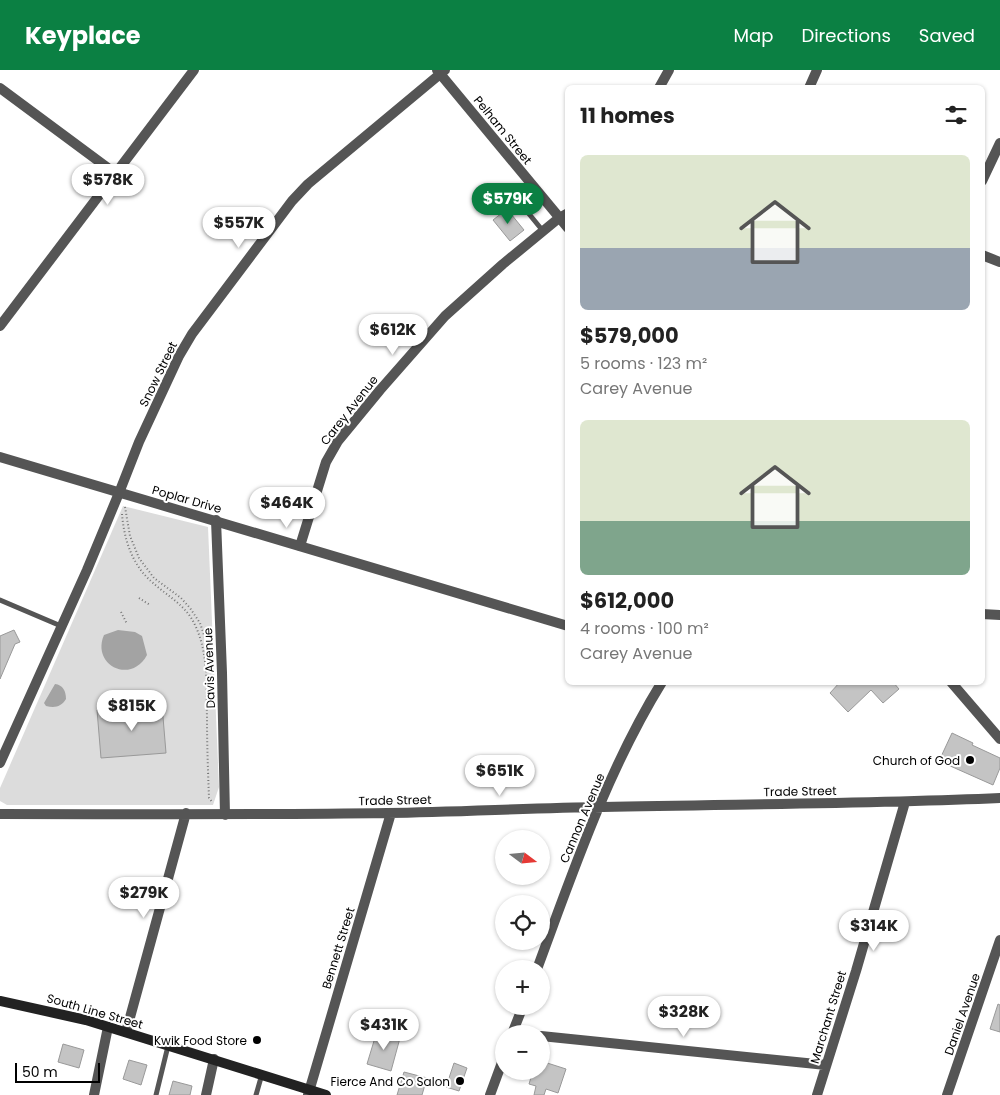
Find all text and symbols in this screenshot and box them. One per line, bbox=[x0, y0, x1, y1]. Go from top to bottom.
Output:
text: Keyplace bbox=[25, 19, 141, 52]
text: Map bbox=[734, 23, 773, 48]
text: Directions bbox=[801, 23, 891, 48]
text: Saved bbox=[919, 23, 975, 48]
street label: Pelham Street bbox=[470, 92, 536, 168]
text: 11 homes bbox=[580, 101, 675, 130]
icon: filters bbox=[942, 101, 970, 129]
pin: $578K bbox=[73, 164, 143, 206]
text: $578K bbox=[82, 168, 134, 191]
pin: $579K bbox=[473, 182, 543, 225]
text: $579K bbox=[483, 187, 533, 210]
icon: home bbox=[730, 187, 820, 277]
pin: $557K bbox=[204, 206, 274, 249]
text: $557K bbox=[213, 211, 265, 234]
pin: $612K bbox=[358, 314, 428, 356]
text: $612K bbox=[369, 318, 417, 341]
text: $579,000 bbox=[580, 321, 679, 350]
street label: Snow Street bbox=[135, 339, 181, 409]
text: 5 rooms · 123 m² bbox=[580, 352, 707, 375]
street label: Carey Avenue bbox=[316, 372, 382, 448]
text: Carey Avenue bbox=[580, 377, 692, 400]
icon: home bbox=[730, 452, 820, 542]
street label: Poplar Drive bbox=[150, 481, 224, 517]
pin: $464K bbox=[252, 486, 322, 529]
text: $464K bbox=[260, 491, 314, 514]
text: $612,000 bbox=[580, 586, 674, 615]
text: 4 rooms · 100 m² bbox=[580, 617, 709, 640]
street label: Davis Avenue bbox=[199, 627, 219, 709]
text: Carey Avenue bbox=[580, 642, 692, 665]
pin: $815K bbox=[97, 690, 167, 732]
text: $815K bbox=[108, 694, 156, 717]
place label: Church of God bbox=[873, 752, 960, 769]
pin: $651K bbox=[465, 754, 535, 797]
marker: Church of God bbox=[964, 754, 976, 766]
text: $651K bbox=[476, 759, 524, 782]
street label: Cannon Avenue bbox=[555, 770, 609, 866]
street label: Trade Street bbox=[763, 782, 837, 800]
street label: Trade Street bbox=[358, 791, 432, 809]
north arrow bbox=[495, 830, 550, 885]
map controls bbox=[495, 830, 550, 1080]
pin: $279K bbox=[109, 876, 179, 919]
text: $279K bbox=[119, 881, 169, 904]
button: locate bbox=[495, 895, 550, 950]
street label: Bennett Street bbox=[317, 905, 359, 991]
pin: $314K bbox=[839, 910, 909, 952]
text: $314K bbox=[850, 914, 898, 937]
button: + bbox=[495, 960, 550, 1015]
street label: Marchant Street bbox=[806, 968, 850, 1066]
street label: Daniel Avenue bbox=[940, 971, 984, 1057]
street label: South Line Street bbox=[45, 989, 145, 1033]
pin: $328K bbox=[649, 996, 719, 1038]
text: $328K bbox=[659, 1000, 709, 1023]
pin: $431K bbox=[349, 1008, 419, 1051]
text: $431K bbox=[360, 1013, 408, 1036]
button: − bbox=[495, 1025, 550, 1080]
place label: Kwik Food Store bbox=[154, 1032, 247, 1049]
marker: Kwik Food Store bbox=[251, 1034, 263, 1046]
scale bar bbox=[15, 1060, 100, 1083]
text: 50 m bbox=[22, 1062, 58, 1082]
place label: Fierce And Co Salon bbox=[330, 1073, 450, 1090]
marker: Fierce And Co Salon bbox=[454, 1075, 466, 1087]

